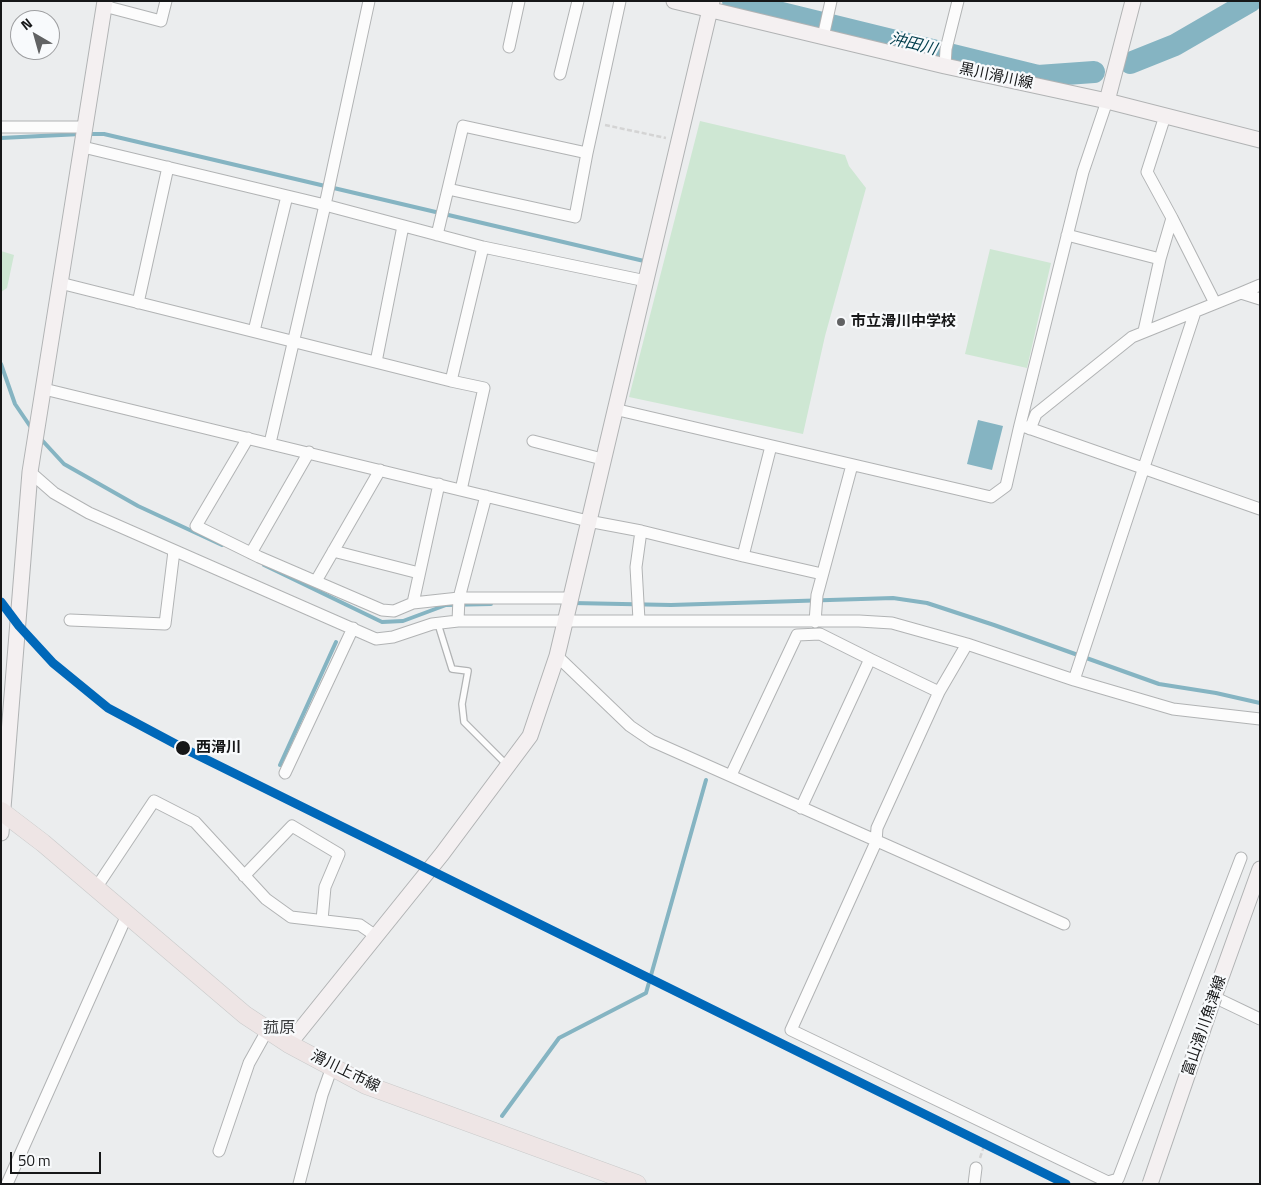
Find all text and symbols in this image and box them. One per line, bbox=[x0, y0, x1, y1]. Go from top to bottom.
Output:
north arrow bbox=[10, 10, 60, 60]
text: N bbox=[16, 12, 36, 35]
water label: 沖田川 bbox=[887, 30, 939, 60]
street label: 黒川滑川線 bbox=[957, 60, 1035, 94]
place label: 市立滑川中学校 bbox=[851, 313, 956, 331]
marker: 市立滑川中学校 bbox=[835, 316, 847, 328]
marker: 西滑川 bbox=[174, 739, 192, 757]
place label: 西滑川 bbox=[196, 739, 241, 757]
street label: 富山滑川魚津線 bbox=[1179, 973, 1231, 1079]
district label: 菰原 bbox=[263, 1019, 295, 1039]
street label: 滑川上市線 bbox=[307, 1047, 383, 1097]
scale bar bbox=[12, 1142, 104, 1174]
text: 50 m bbox=[18, 1149, 51, 1172]

